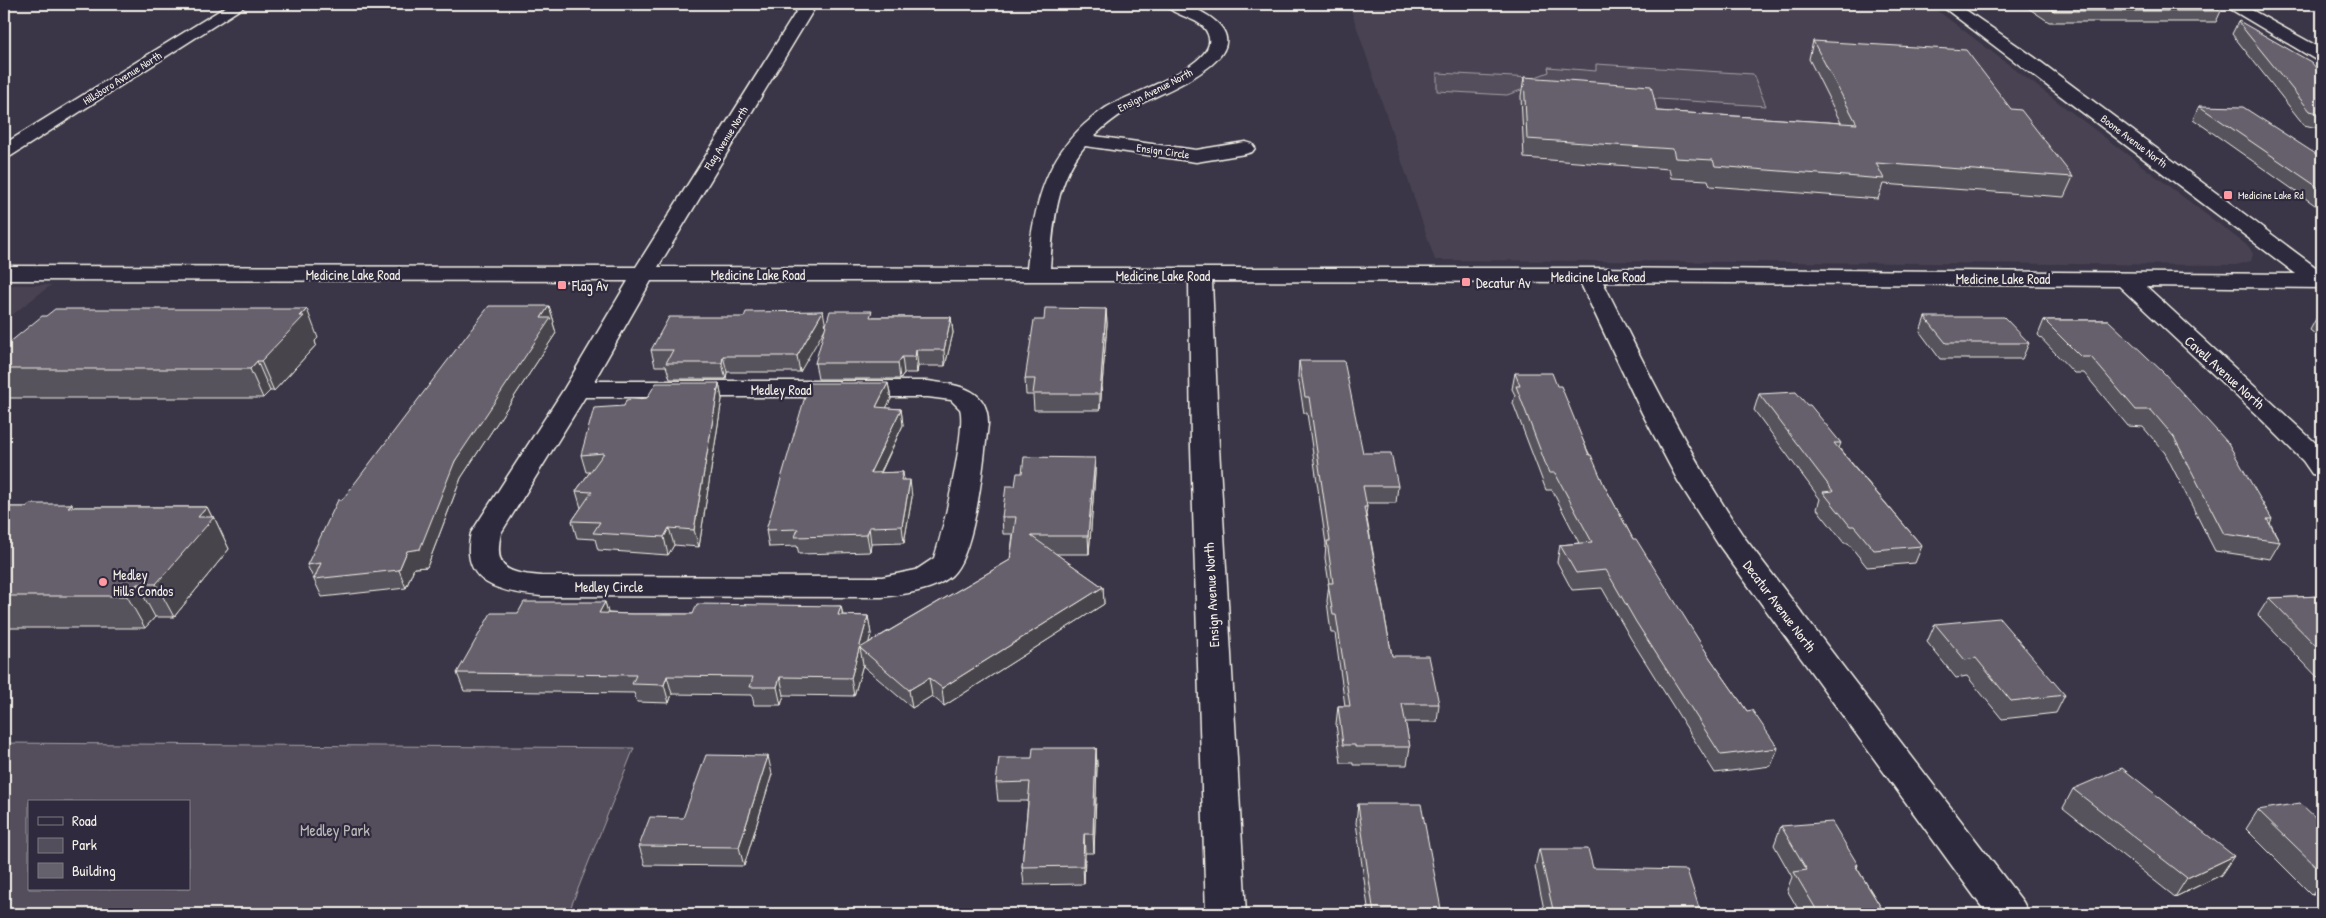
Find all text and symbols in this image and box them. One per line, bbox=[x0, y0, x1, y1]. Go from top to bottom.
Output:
street label: Hillsboro Avenue North bbox=[80, 48, 164, 108]
street label: Ensign Avenue North bbox=[1115, 65, 1195, 115]
street label: Flag Avenue North bbox=[700, 103, 751, 173]
street label: Boone Avenue North bbox=[2098, 111, 2170, 171]
street label: Ensign Circle bbox=[1136, 140, 1191, 162]
place label: Medicine Lake Rd bbox=[2238, 188, 2304, 202]
marker: Medicine Lake Rd bbox=[2222, 189, 2234, 201]
street label: Medicine Lake Road bbox=[306, 265, 401, 284]
street label: Medicine Lake Road bbox=[711, 265, 806, 284]
street label: Medicine Lake Road bbox=[1116, 266, 1211, 285]
street label: Medicine Lake Road bbox=[1551, 267, 1646, 286]
street label: Medicine Lake Road bbox=[1956, 269, 2051, 288]
place label: Decatur Av bbox=[1476, 273, 1531, 292]
place label: Flag Av bbox=[571, 276, 609, 296]
marker: Decatur Av bbox=[1460, 276, 1472, 288]
marker: Flag Av bbox=[556, 279, 568, 291]
street label: Cavell Avenue North bbox=[2181, 331, 2269, 413]
street label: Medley Road bbox=[751, 380, 812, 400]
street label: Ensign Avenue North bbox=[1199, 542, 1224, 648]
street label: Decatur Avenue North bbox=[1739, 556, 1821, 656]
place label: Medley Hills Condos bbox=[113, 565, 173, 600]
marker: Medley Hills Condos bbox=[97, 576, 109, 588]
street label: Medley Circle bbox=[575, 577, 644, 597]
legend bbox=[28, 800, 190, 890]
text: Road bbox=[72, 810, 97, 831]
park label: Medley Park bbox=[300, 819, 370, 841]
text: Park bbox=[72, 834, 97, 855]
text: Building bbox=[72, 860, 116, 881]

